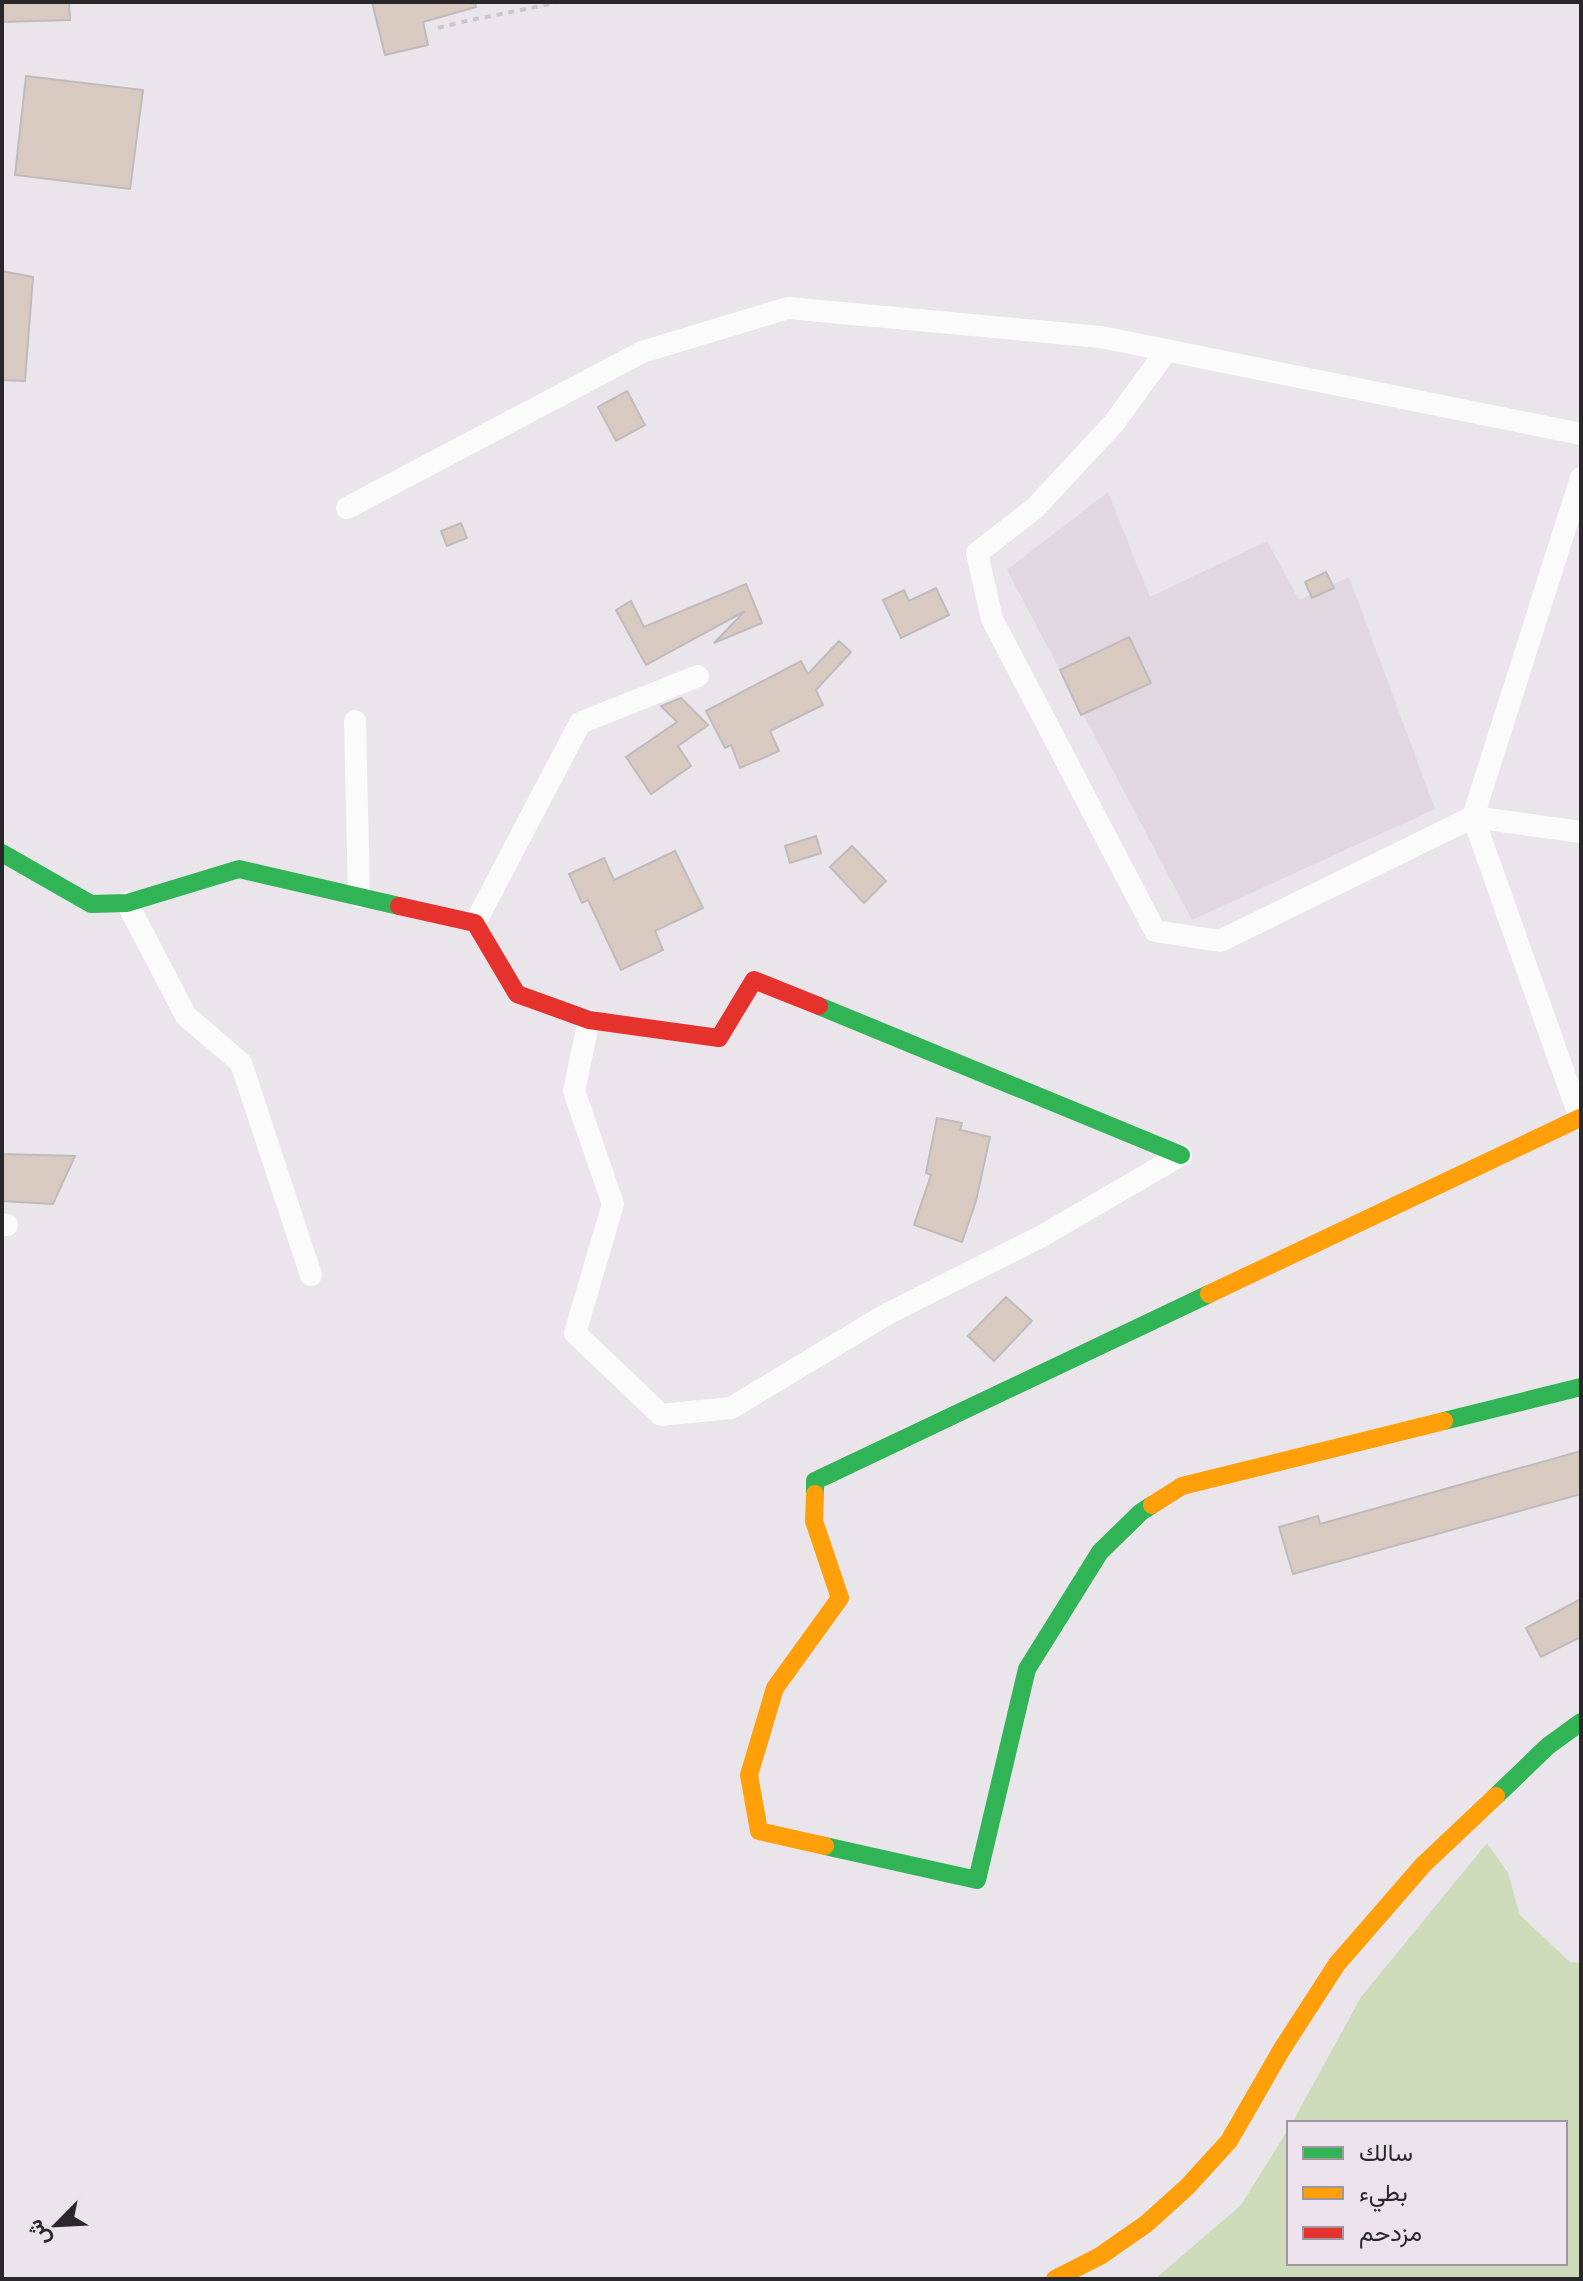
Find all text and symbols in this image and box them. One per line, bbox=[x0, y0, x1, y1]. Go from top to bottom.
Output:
legend bbox=[1287, 2121, 1567, 2265]
text: سالك bbox=[1359, 2137, 1413, 2166]
text: بطيء bbox=[1359, 2177, 1408, 2212]
north arrow bbox=[16, 2185, 96, 2265]
text: ش bbox=[20, 2215, 56, 2251]
text: مزدحم bbox=[1359, 2217, 1422, 2249]

